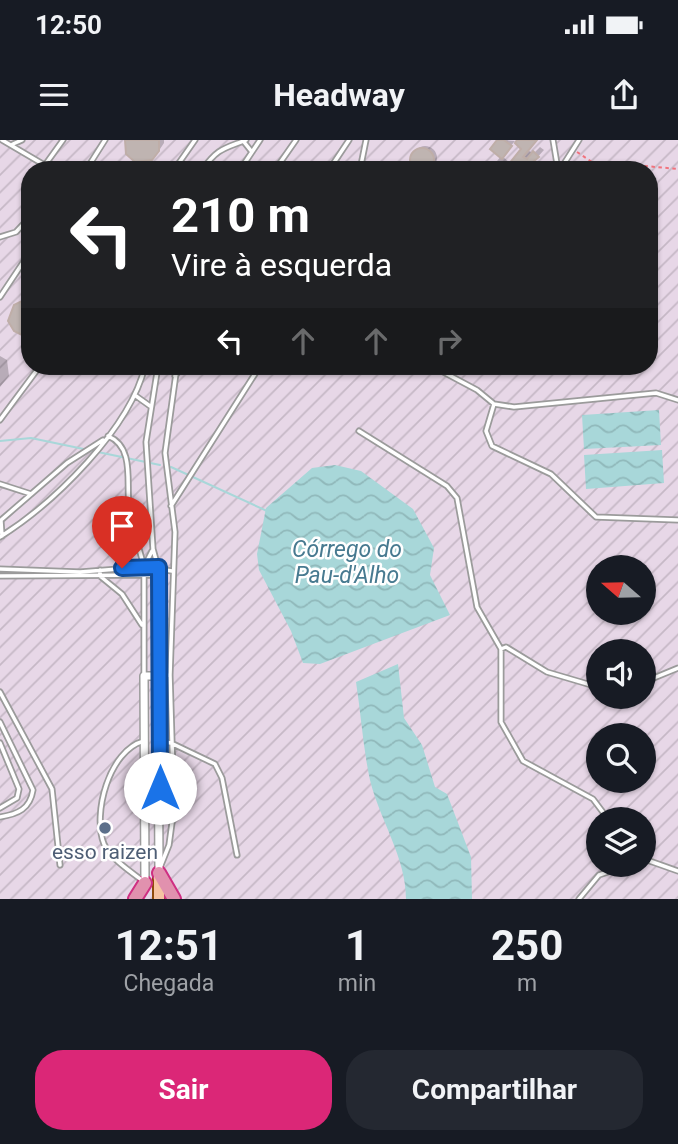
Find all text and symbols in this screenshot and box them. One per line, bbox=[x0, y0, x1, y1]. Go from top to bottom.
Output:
text: 12:50 bbox=[35, 10, 102, 40]
icon: menu bbox=[35, 76, 73, 114]
text: Headway bbox=[273, 76, 405, 114]
icon: share bbox=[605, 76, 643, 114]
text: 210 m bbox=[171, 187, 310, 244]
icon: left bbox=[56, 189, 147, 280]
text: Vire à esquerda bbox=[171, 246, 392, 284]
icon: left bbox=[211, 322, 249, 360]
icon: ahead bbox=[284, 322, 322, 360]
icon: ahead bbox=[357, 322, 395, 360]
icon: right bbox=[430, 322, 468, 360]
pin bbox=[92, 496, 152, 568]
icon: arrive bbox=[103, 507, 141, 545]
water label: Córrego do Pau-d'Alho bbox=[292, 536, 402, 589]
north arrow bbox=[586, 555, 656, 625]
map controls bbox=[586, 555, 656, 877]
button: sound bbox=[586, 639, 656, 709]
button: search bbox=[586, 723, 656, 793]
position arrow bbox=[123, 751, 197, 825]
button: layers bbox=[586, 807, 656, 877]
marker: esso raizen bbox=[97, 820, 113, 836]
place label: esso raizen bbox=[52, 840, 158, 864]
text: 12:51 bbox=[115, 921, 223, 970]
text: 1 bbox=[345, 921, 369, 970]
text: 250 bbox=[491, 921, 563, 970]
text: Chegada bbox=[123, 970, 214, 997]
text: min bbox=[338, 970, 376, 997]
text: m bbox=[517, 970, 537, 997]
button: Sair bbox=[35, 1050, 332, 1130]
button: Compartilhar bbox=[346, 1050, 643, 1130]

